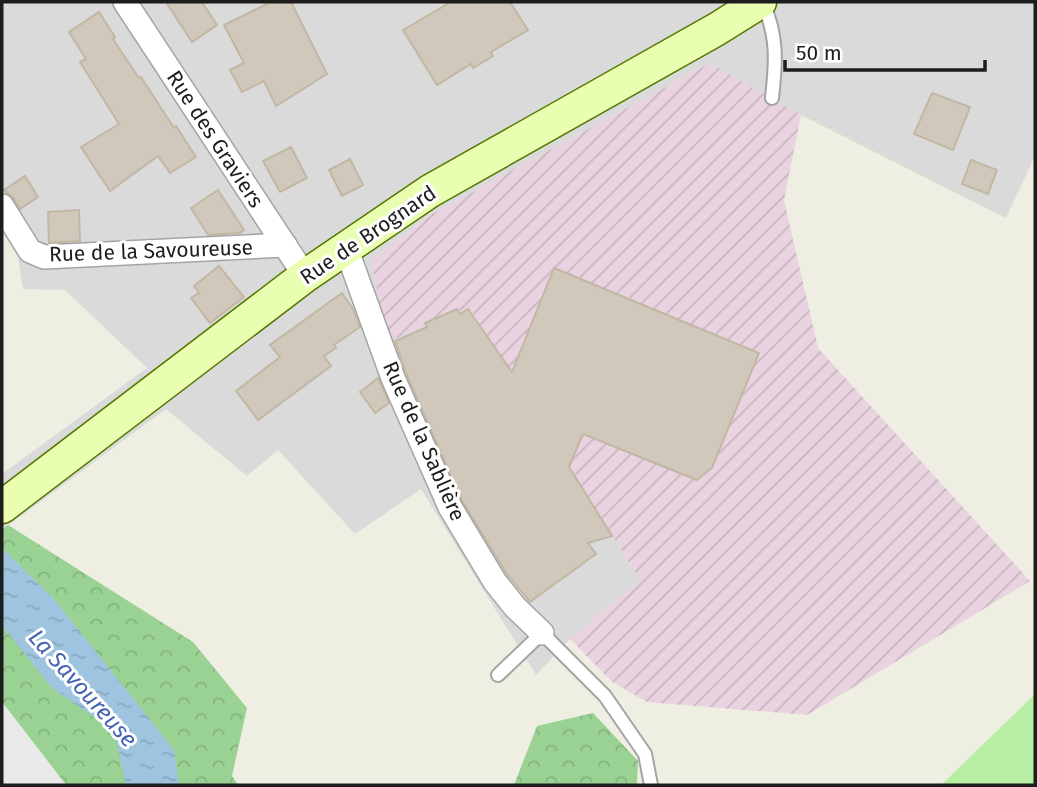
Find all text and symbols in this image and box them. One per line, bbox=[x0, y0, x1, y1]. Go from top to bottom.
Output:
scale bar bbox=[785, 28, 984, 72]
text: 50 m bbox=[796, 40, 842, 66]
street label: Rue des Graviers bbox=[161, 66, 269, 213]
street label: Rue de Brognard bbox=[295, 180, 441, 290]
street label: Rue de la Savoureuse bbox=[48, 234, 254, 268]
street label: Rue de la Sablière bbox=[377, 357, 471, 525]
water label: La Savoureuse bbox=[23, 623, 143, 753]

